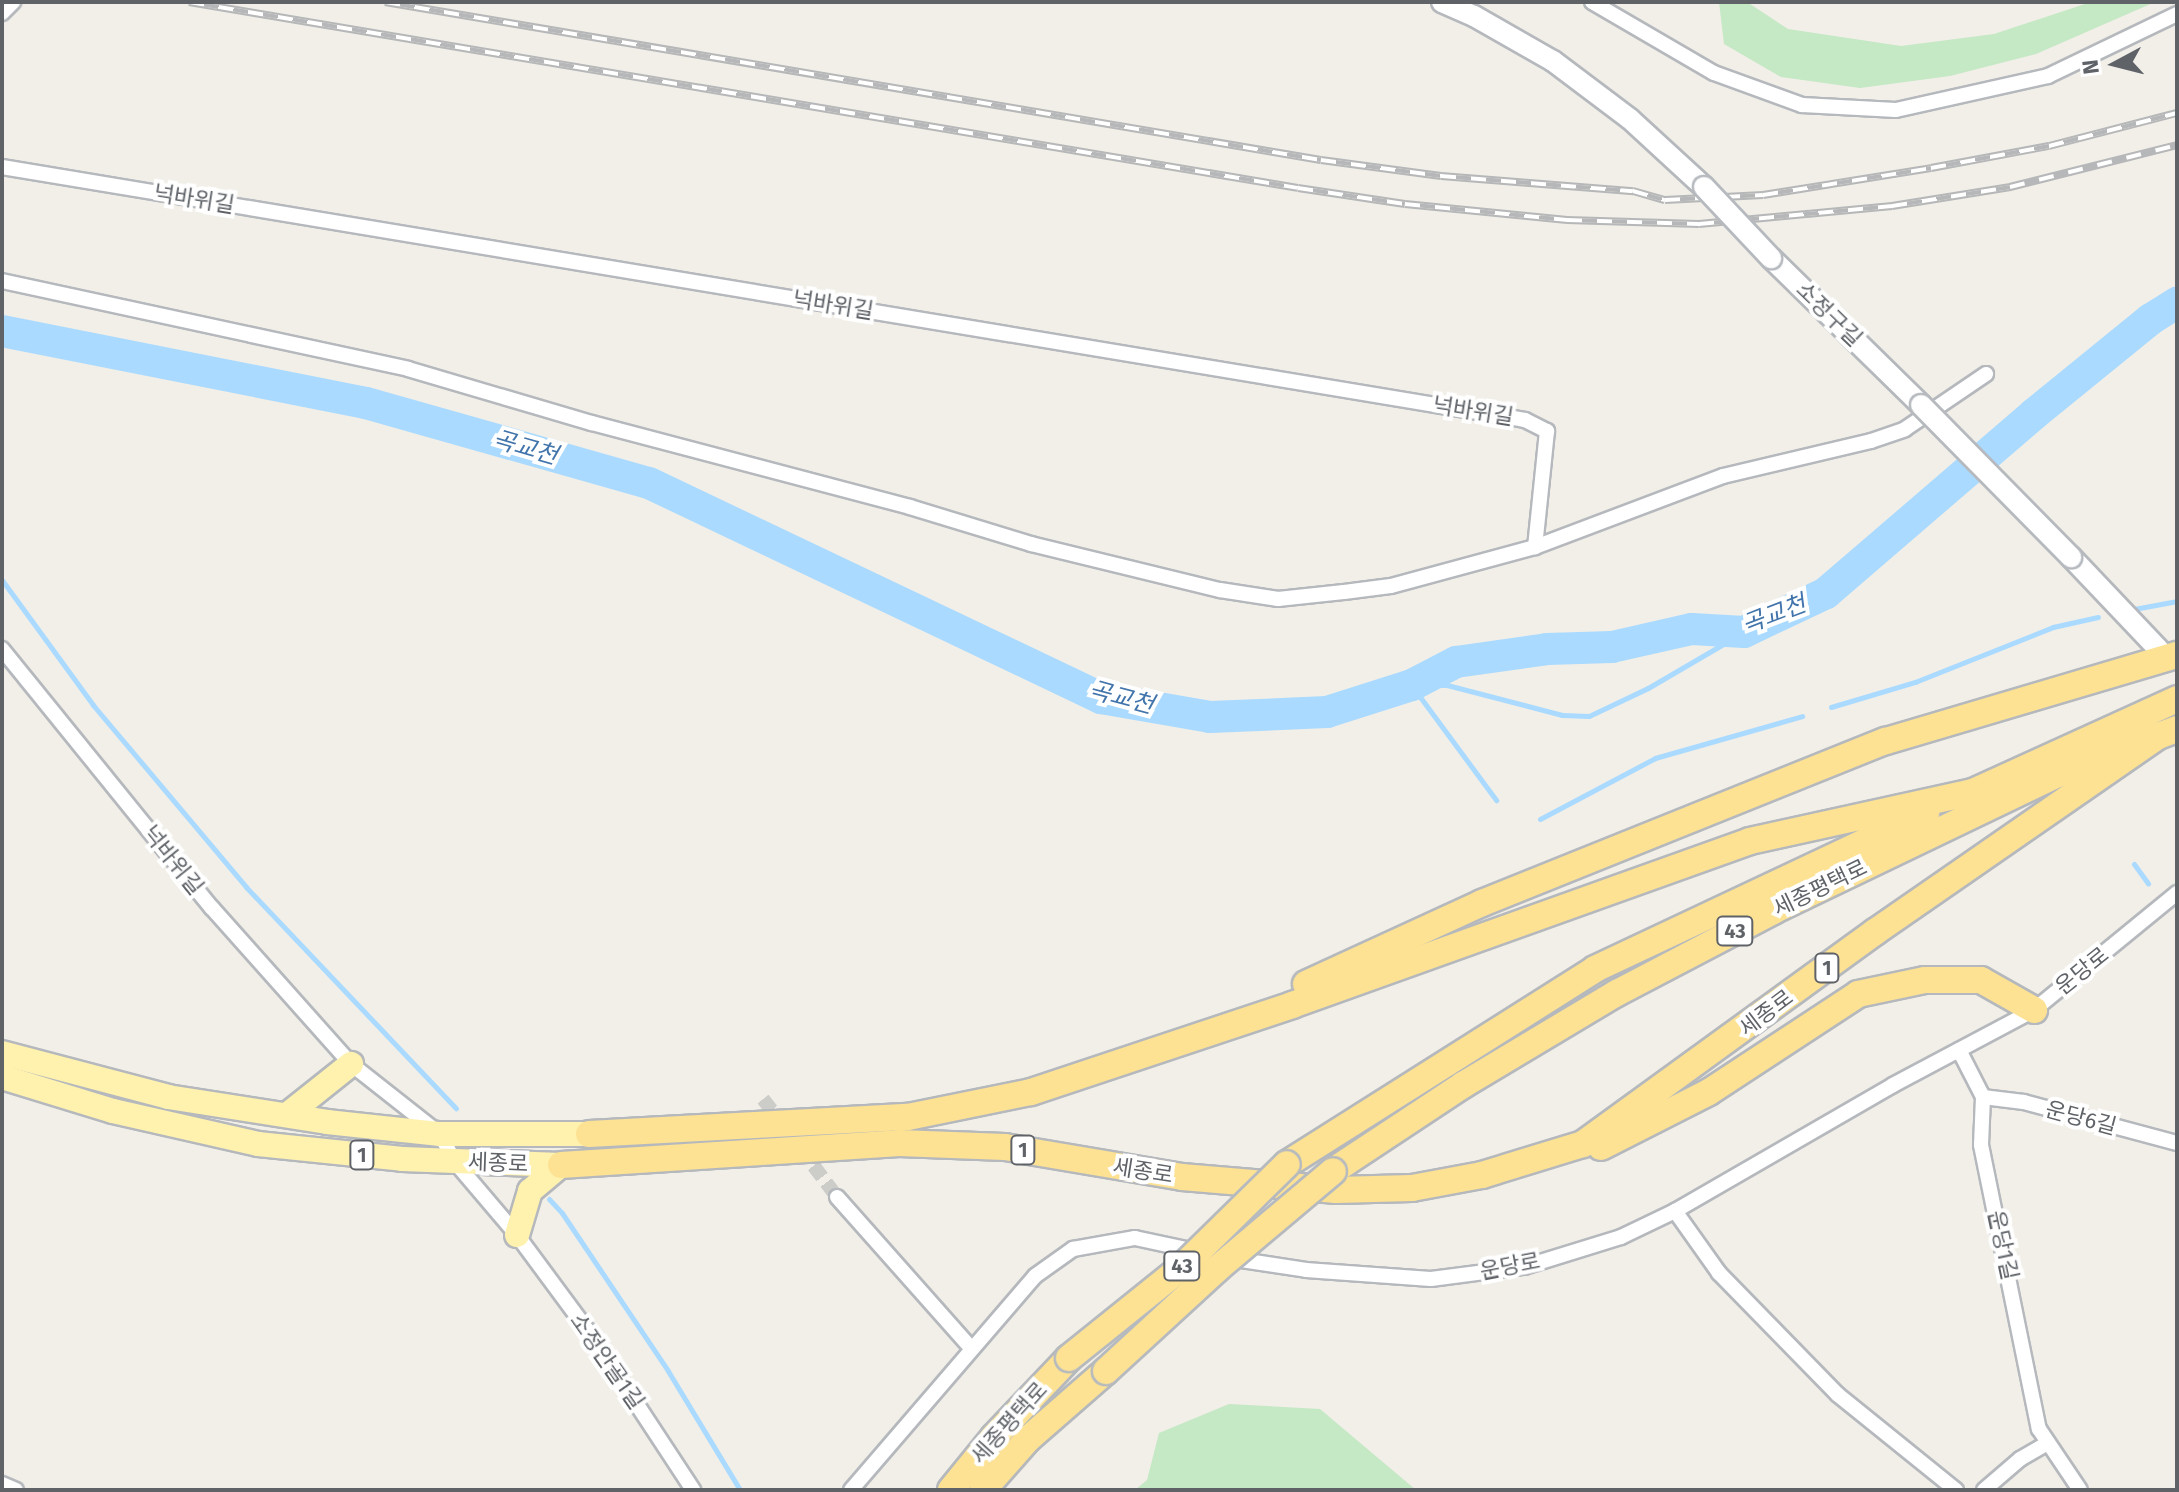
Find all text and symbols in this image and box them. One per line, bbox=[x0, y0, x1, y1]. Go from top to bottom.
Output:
north arrow bbox=[2075, 24, 2155, 104]
text: N bbox=[2076, 58, 2105, 76]
street label: 넉바위길 bbox=[152, 180, 236, 218]
street label: 소정구길 bbox=[1791, 276, 1867, 352]
street label: 넉바위길 bbox=[791, 286, 875, 324]
street label: 넉바위길 bbox=[1431, 392, 1515, 430]
water label: 곡교천 bbox=[489, 425, 561, 471]
water label: 곡교천 bbox=[1738, 590, 1810, 640]
water label: 곡교천 bbox=[1085, 676, 1157, 720]
street label: 넉바위길 bbox=[137, 820, 209, 900]
street label: 세종평택로 bbox=[1769, 854, 1871, 922]
road number: 43 bbox=[1715, 915, 1755, 947]
street label: 운당로 bbox=[2050, 942, 2114, 1000]
road number: 1 bbox=[1813, 952, 1841, 984]
street label: 세종로 bbox=[1734, 984, 1798, 1042]
street label: 운당6길 bbox=[2043, 1096, 2119, 1140]
road number: 1 bbox=[1009, 1134, 1037, 1166]
road number: 1 bbox=[348, 1139, 376, 1171]
street label: 세종로 bbox=[467, 1149, 529, 1177]
street label: 세종로 bbox=[1111, 1153, 1175, 1189]
street label: 운당1길 bbox=[1983, 1208, 2023, 1282]
street label: 운당로 bbox=[1478, 1247, 1542, 1285]
road number: 43 bbox=[1162, 1250, 1202, 1282]
street label: 소정안골1길 bbox=[564, 1308, 650, 1414]
street label: 세종평택로 bbox=[965, 1377, 1053, 1469]

